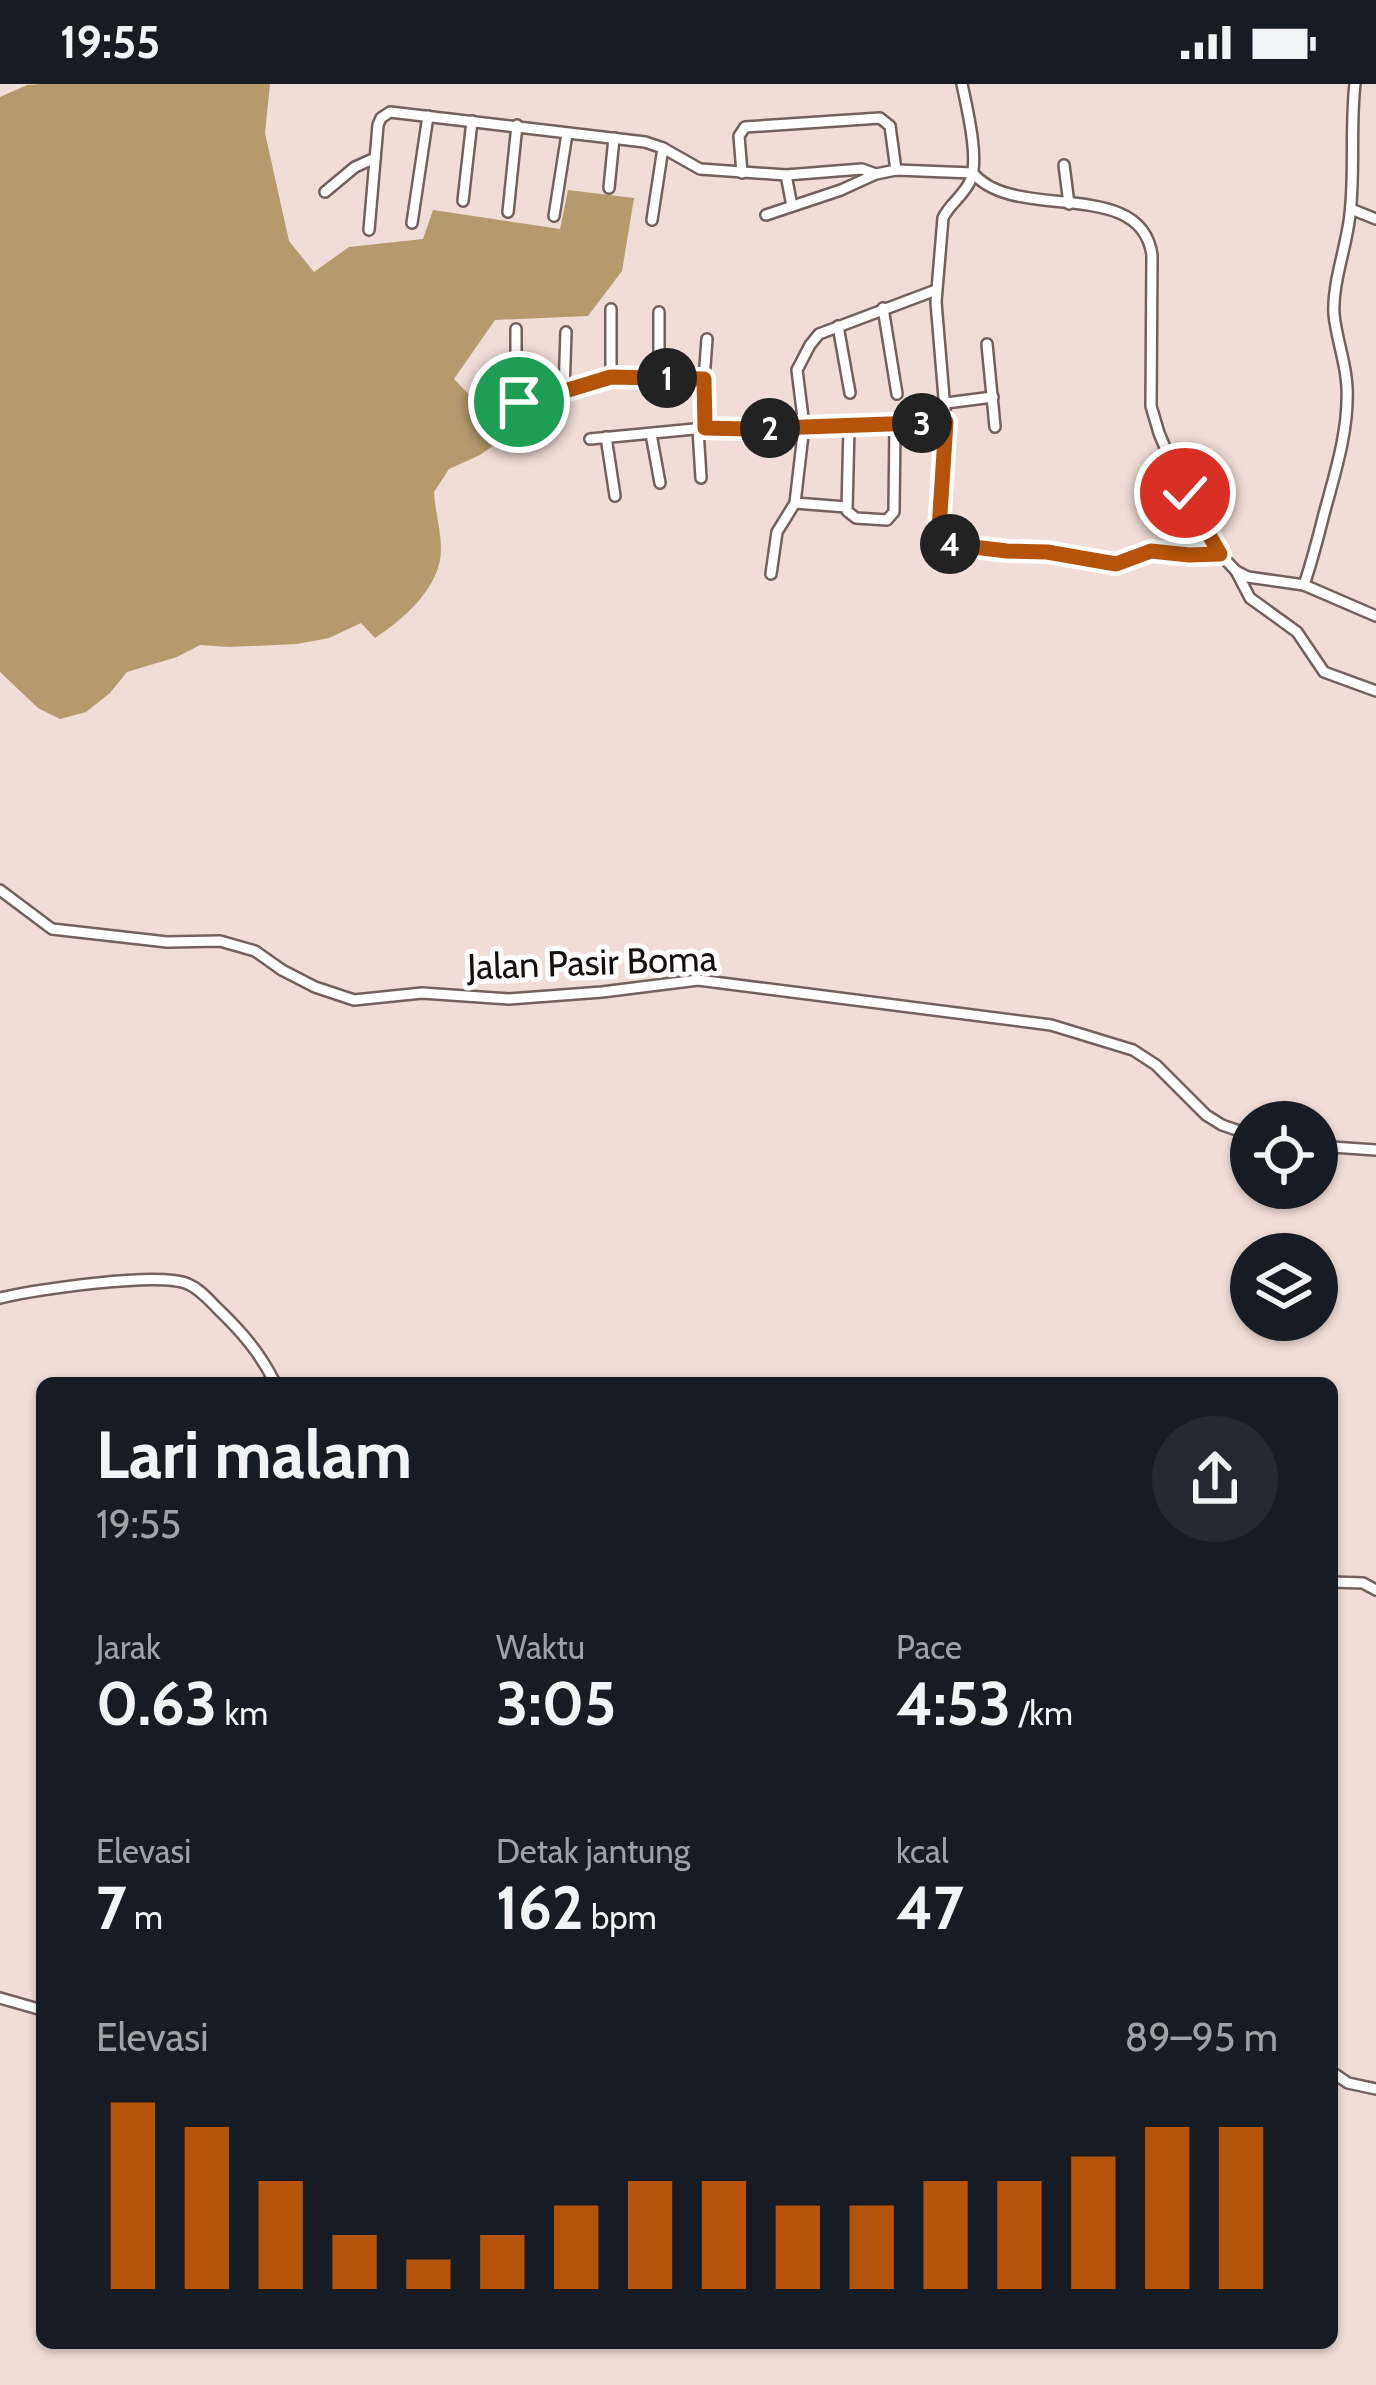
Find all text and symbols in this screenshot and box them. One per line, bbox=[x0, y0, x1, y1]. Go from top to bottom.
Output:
text: 19:55 bbox=[60, 15, 160, 69]
pin: 1 bbox=[637, 348, 697, 408]
pin bbox=[468, 351, 570, 453]
text: 1 bbox=[661, 358, 673, 398]
icon: arrive bbox=[486, 369, 552, 435]
pin: 3 bbox=[892, 393, 952, 453]
pin: 2 bbox=[740, 398, 800, 458]
text: 3 bbox=[913, 403, 931, 443]
text: 2 bbox=[761, 408, 779, 448]
pin bbox=[1134, 442, 1236, 544]
icon: check bbox=[1152, 460, 1218, 526]
pin: 4 bbox=[920, 514, 980, 574]
text: 4 bbox=[940, 524, 960, 564]
street label: Jalan Pasir Boma bbox=[465, 936, 718, 988]
map controls bbox=[1230, 1101, 1338, 1341]
button: locate bbox=[1230, 1101, 1338, 1209]
button: layers bbox=[1230, 1233, 1338, 1341]
text: Lari malam bbox=[96, 1414, 412, 1495]
button: share bbox=[1152, 1416, 1278, 1542]
text: 19:55 bbox=[96, 1500, 181, 1548]
text: Jarak bbox=[96, 1627, 161, 1667]
text: Waktu bbox=[496, 1627, 585, 1667]
text: Pace bbox=[896, 1627, 962, 1667]
text: 0.63 bbox=[96, 1667, 217, 1740]
text: 3:05 bbox=[496, 1667, 616, 1740]
text: 4:53 bbox=[896, 1667, 1011, 1740]
text: km bbox=[217, 1693, 268, 1733]
text: /km bbox=[1011, 1693, 1073, 1733]
text: Elevasi bbox=[96, 1831, 191, 1871]
text: Detak jantung bbox=[496, 1831, 690, 1871]
text: kcal bbox=[896, 1831, 949, 1871]
text: 7 bbox=[96, 1871, 127, 1944]
text: 162 bbox=[496, 1871, 584, 1944]
text: 47 bbox=[896, 1871, 964, 1944]
text: m bbox=[127, 1897, 163, 1937]
text: bpm bbox=[584, 1897, 657, 1937]
text: Elevasi bbox=[96, 2013, 209, 2061]
text: 89–95 m bbox=[1125, 2013, 1278, 2061]

